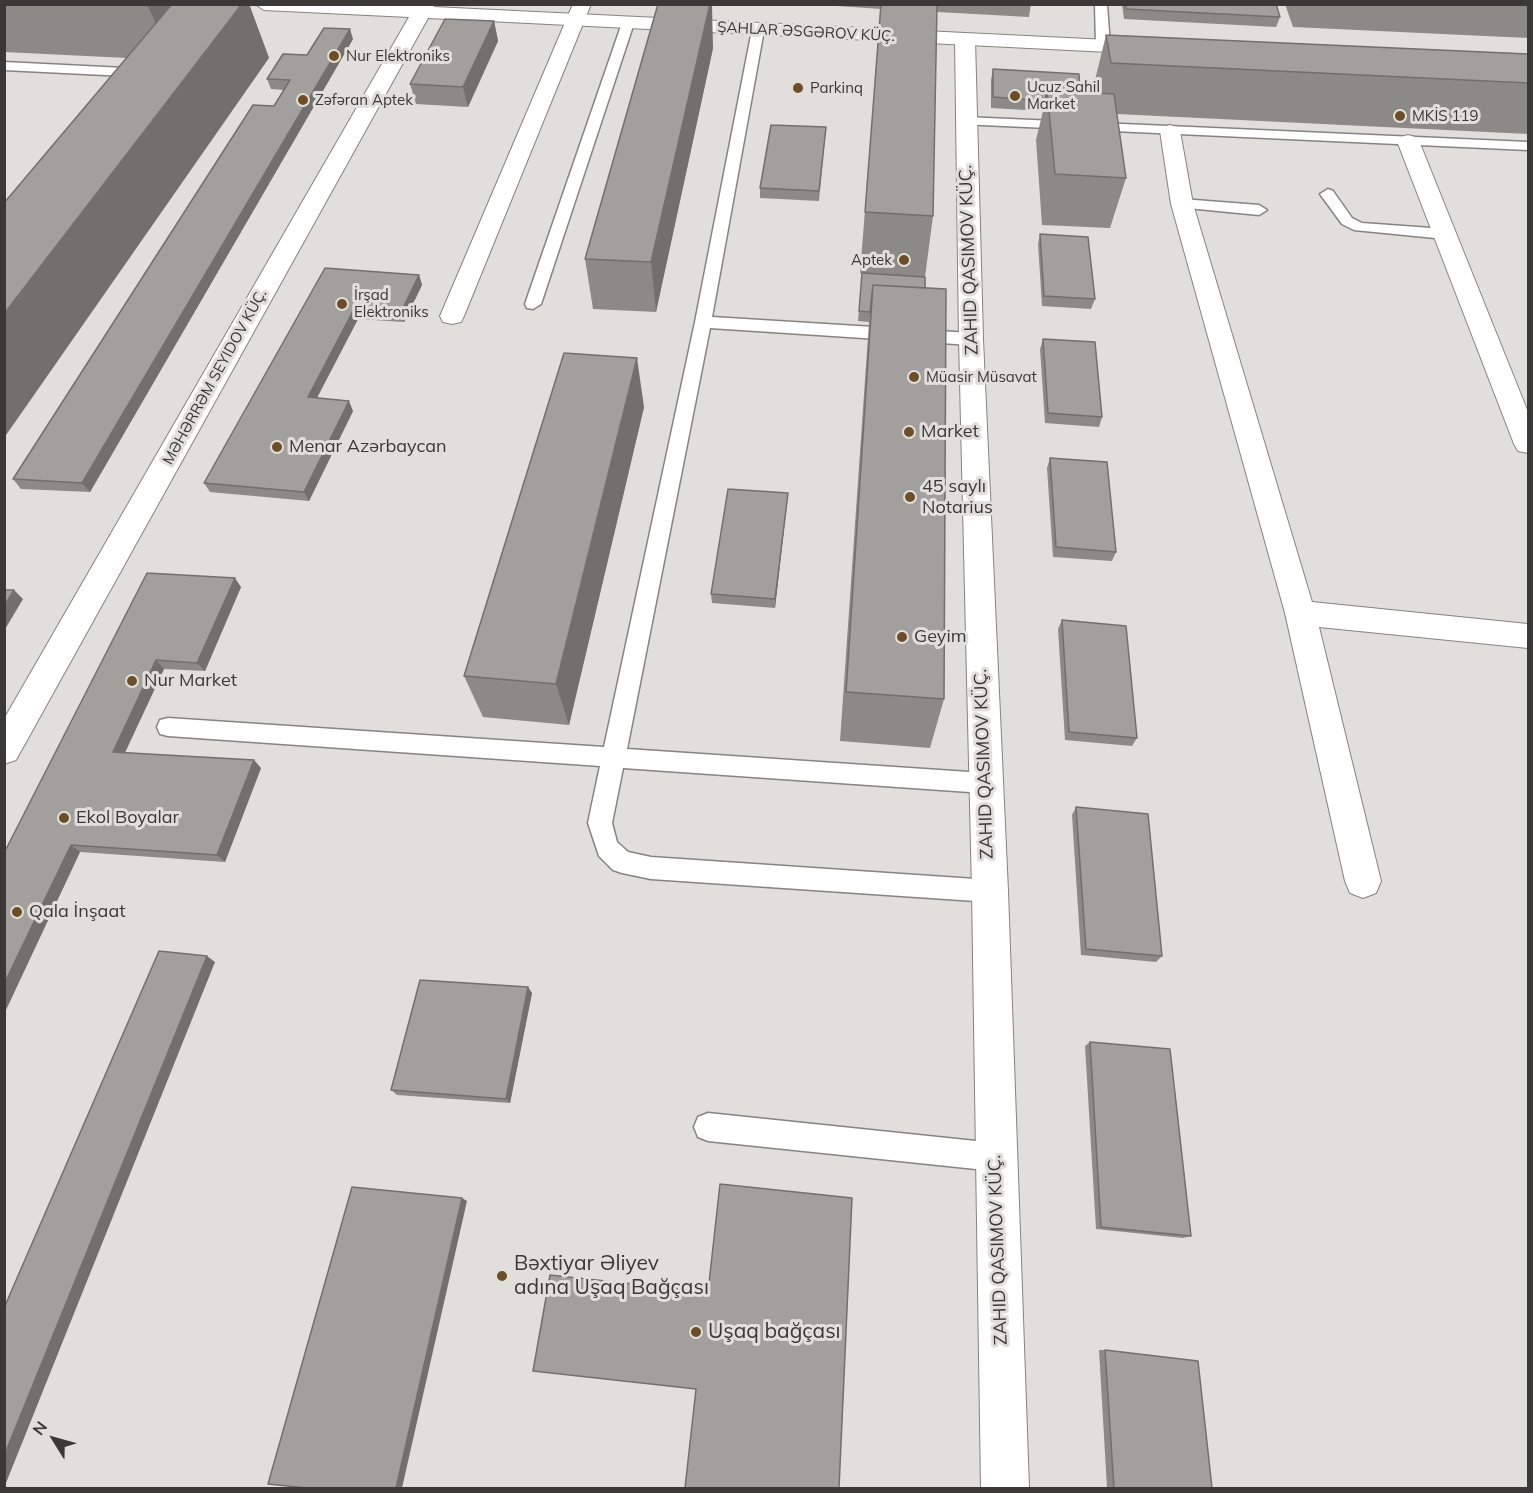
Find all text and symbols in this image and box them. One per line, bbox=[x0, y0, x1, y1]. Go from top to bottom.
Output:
street label: ŞAHLAR ƏSGƏROV KÜÇ. bbox=[717, 18, 895, 46]
place label: Nur Elektroniks bbox=[346, 47, 450, 65]
marker: Nur Elektroniks bbox=[327, 49, 341, 63]
place label: Ucuz Sahil Market bbox=[1027, 78, 1100, 113]
place label: Parkinq bbox=[810, 79, 863, 97]
marker: Parkinq bbox=[791, 81, 805, 95]
marker: Ucuz Sahil Market bbox=[1008, 89, 1022, 103]
place label: Zəfəran Aptek bbox=[315, 91, 413, 109]
marker: Zəfəran Aptek bbox=[296, 93, 310, 107]
place label: MKİS 119 bbox=[1412, 107, 1479, 125]
marker: MKİS 119 bbox=[1393, 109, 1407, 123]
street label: ZAHID QASIMOV KÜÇ. bbox=[955, 165, 983, 355]
place label: Aptek bbox=[851, 251, 892, 269]
marker: Aptek bbox=[897, 253, 911, 267]
street label: MƏHƏRRƏM SEYIDOV KÜÇ. bbox=[159, 286, 271, 468]
place label: İrşad Elektroniks bbox=[354, 286, 429, 321]
marker: İrşad Elektroniks bbox=[335, 297, 349, 311]
place label: Müasir Müsavat bbox=[926, 368, 1037, 386]
marker: Müasir Müsavat bbox=[907, 370, 921, 384]
place label: Market bbox=[921, 421, 979, 443]
marker: Market bbox=[902, 425, 916, 439]
place label: Menar Azərbaycan bbox=[289, 436, 447, 458]
marker: Menar Azərbaycan bbox=[270, 440, 284, 454]
place label: 45 saylı Notarius bbox=[922, 476, 993, 518]
marker: 45 saylı Notarius bbox=[903, 490, 917, 504]
place label: Geyim bbox=[914, 626, 966, 648]
marker: Geyim bbox=[895, 630, 909, 644]
street label: ZAHID QASIMOV KÜÇ. bbox=[970, 669, 998, 859]
place label: Nur Market bbox=[144, 670, 237, 692]
marker: Nur Market bbox=[125, 674, 139, 688]
place label: Ekol Boyalar bbox=[76, 807, 179, 829]
marker: Ekol Boyalar bbox=[57, 811, 71, 825]
place label: Qala İnşaat bbox=[29, 901, 126, 923]
marker: Qala İnşaat bbox=[10, 905, 24, 919]
street label: ZAHID QASIMOV KÜÇ. bbox=[984, 1155, 1012, 1345]
place label: Bəxtiyar Əliyev adına Uşaq Bağçası bbox=[514, 1251, 709, 1301]
marker: Bəxtiyar Əliyev adına Uşaq Bağçası bbox=[495, 1269, 509, 1283]
place label: Uşaq bağçası bbox=[708, 1319, 841, 1345]
marker: Uşaq bağçası bbox=[689, 1325, 703, 1339]
north arrow bbox=[24, 1409, 84, 1469]
text: N bbox=[28, 1417, 51, 1439]

